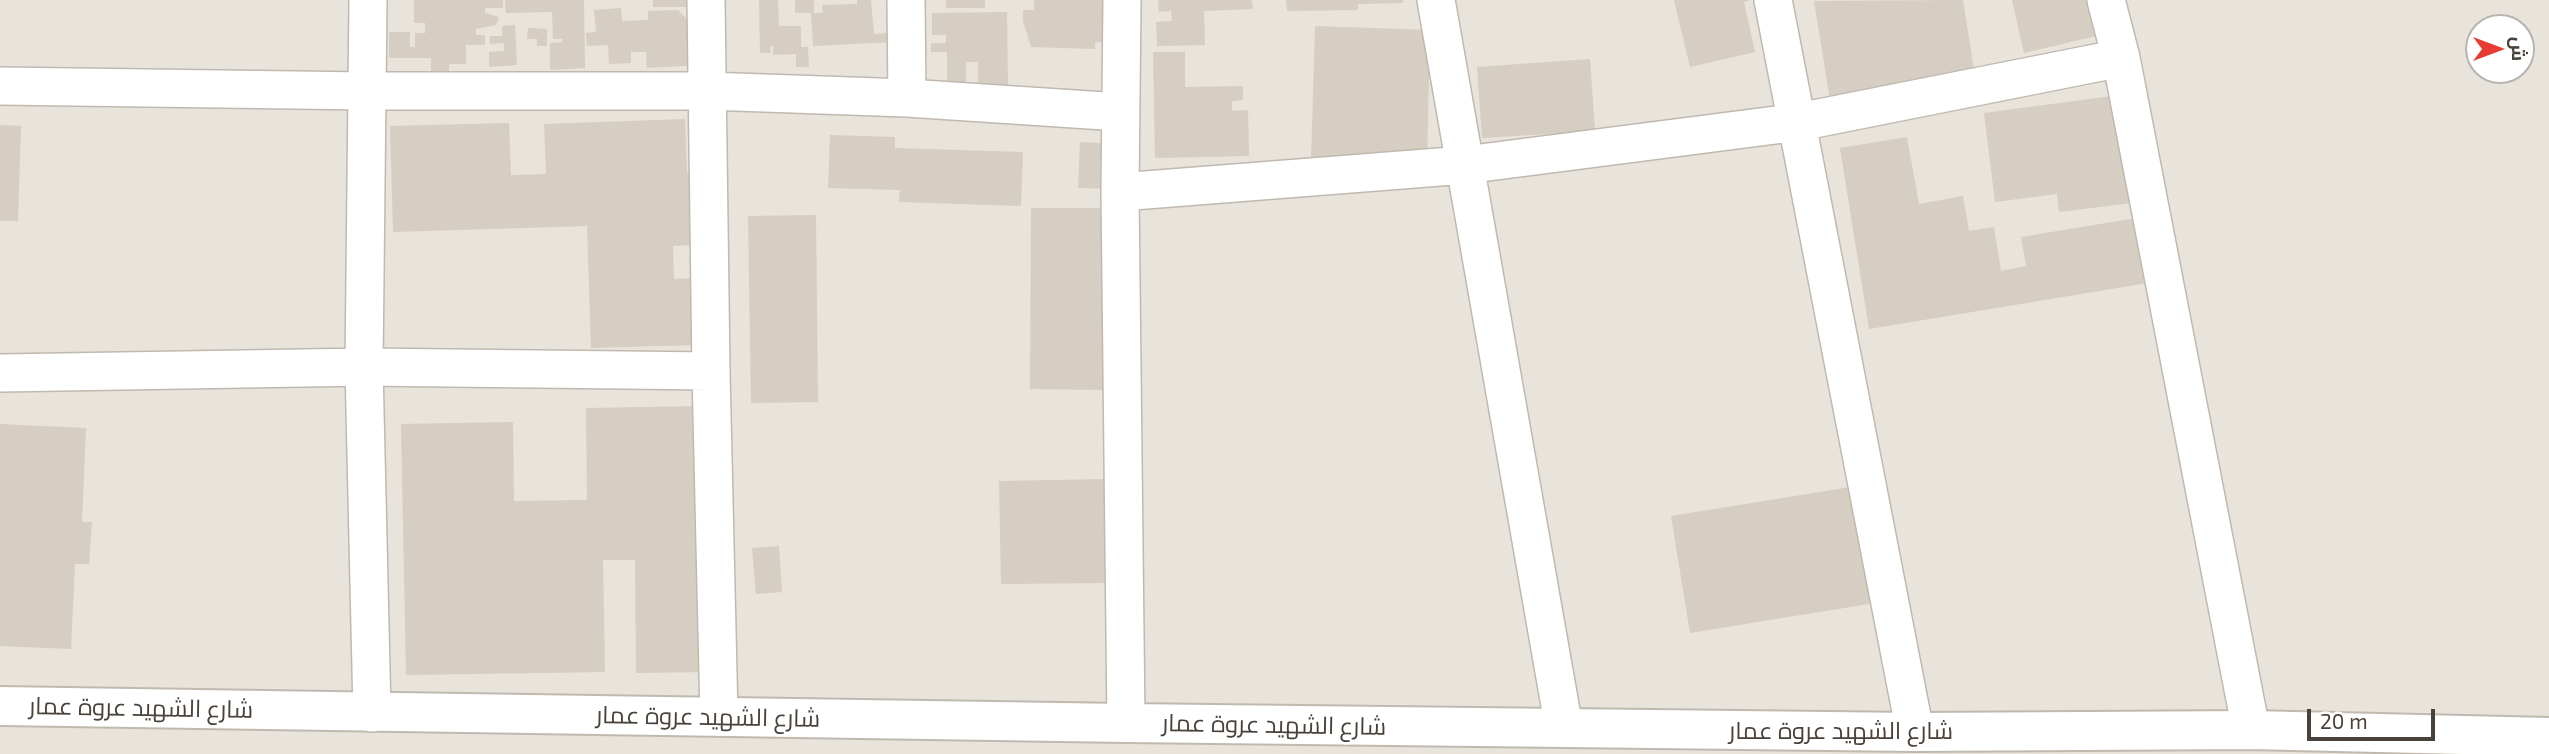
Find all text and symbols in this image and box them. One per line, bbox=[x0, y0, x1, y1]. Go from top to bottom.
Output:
north arrow bbox=[2465, 14, 2535, 84]
text: ش bbox=[2508, 37, 2531, 61]
street label: شارع الشهيد عروة عمار bbox=[29, 692, 253, 724]
scale bar bbox=[2311, 694, 2439, 738]
street label: شارع الشهيد عروة عمار bbox=[596, 701, 820, 733]
text: 20 m bbox=[2320, 708, 2368, 733]
street label: شارع الشهيد عروة عمار bbox=[1162, 709, 1386, 741]
street label: شارع الشهيد عروة عمار bbox=[1729, 717, 1953, 745]

